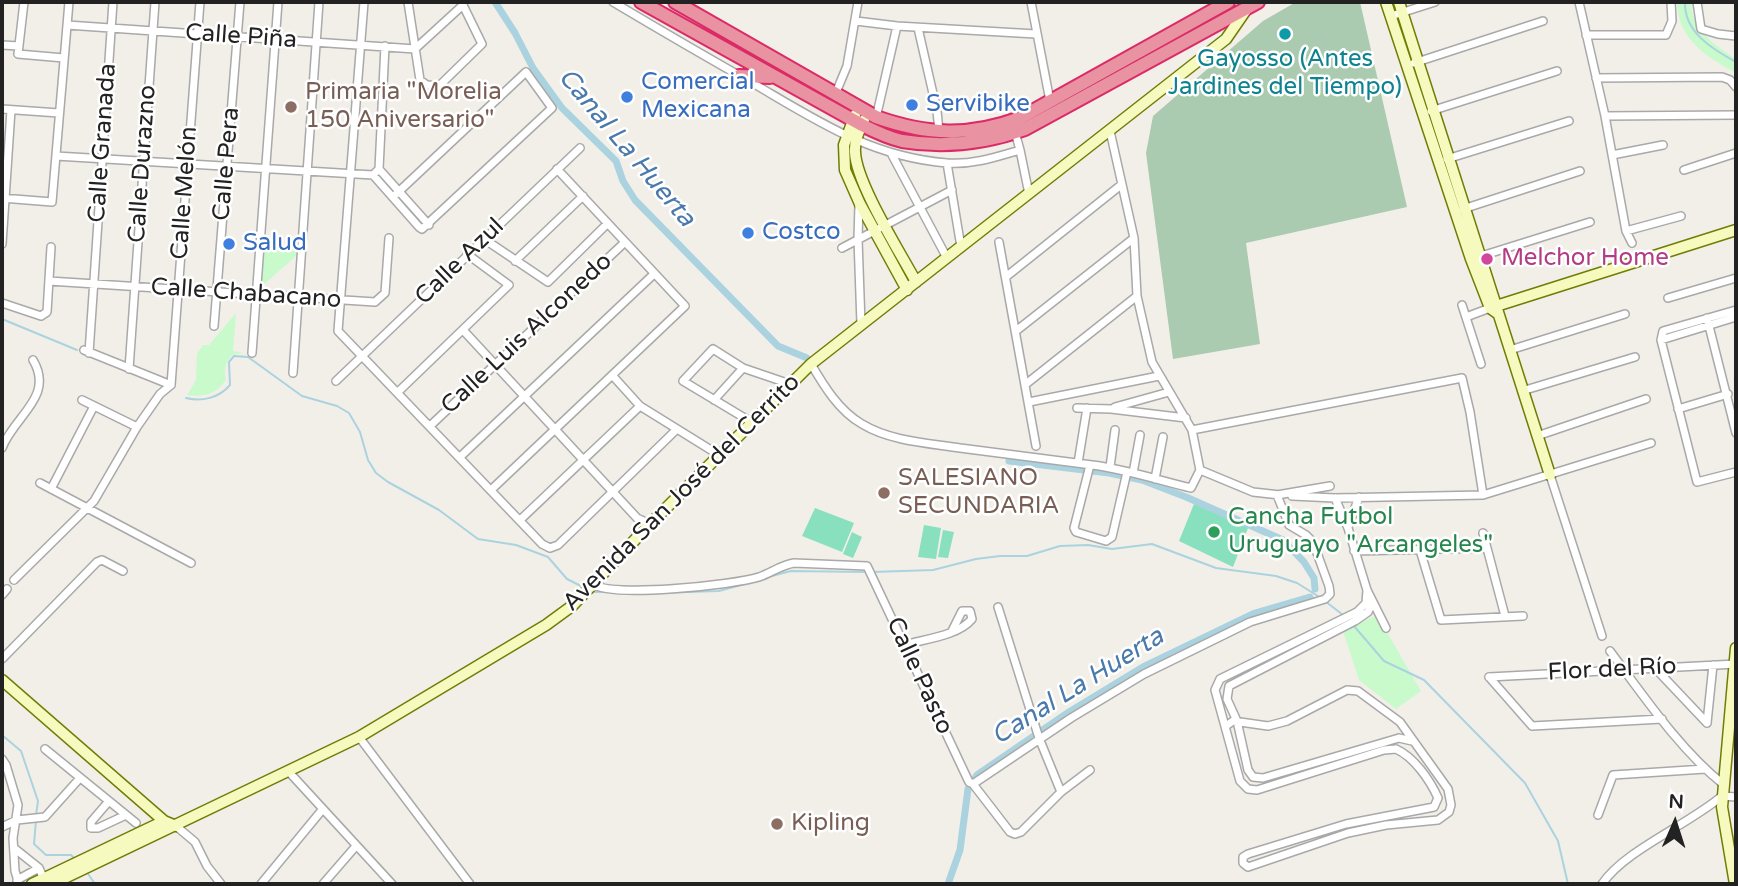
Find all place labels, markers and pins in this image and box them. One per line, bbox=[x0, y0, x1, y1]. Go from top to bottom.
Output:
marker: Gayosso (Antes Jardines del Tiempo) bbox=[1277, 26, 1293, 42]
place label: Gayosso (Antes Jardines del Tiempo) bbox=[1168, 46, 1402, 102]
place label: Comercial Mexicana bbox=[641, 69, 755, 125]
place label: Primaria "Morelia 150 Aniversario" bbox=[305, 79, 502, 135]
marker: Comercial Mexicana bbox=[619, 89, 635, 105]
place label: Servibike bbox=[926, 91, 1030, 119]
marker: Servibike bbox=[904, 97, 920, 113]
marker: Primaria "Morelia 150 Aniversario" bbox=[283, 99, 299, 115]
place label: Costco bbox=[762, 219, 841, 247]
marker: Costco bbox=[740, 225, 756, 241]
place label: Salud bbox=[243, 230, 307, 258]
marker: Salud bbox=[221, 236, 237, 252]
place label: Melchor Home bbox=[1501, 245, 1669, 273]
marker: Melchor Home bbox=[1479, 251, 1495, 267]
place label: SALESIANO SECUNDARIA bbox=[898, 465, 1059, 521]
marker: SALESIANO SECUNDARIA bbox=[876, 485, 892, 501]
place label: Cancha Futbol Uruguayo "Arcangeles" bbox=[1228, 504, 1493, 560]
marker: Cancha Futbol Uruguayo "Arcangeles" bbox=[1206, 524, 1222, 540]
place label: Kipling bbox=[791, 810, 870, 838]
marker: Kipling bbox=[769, 816, 785, 832]

